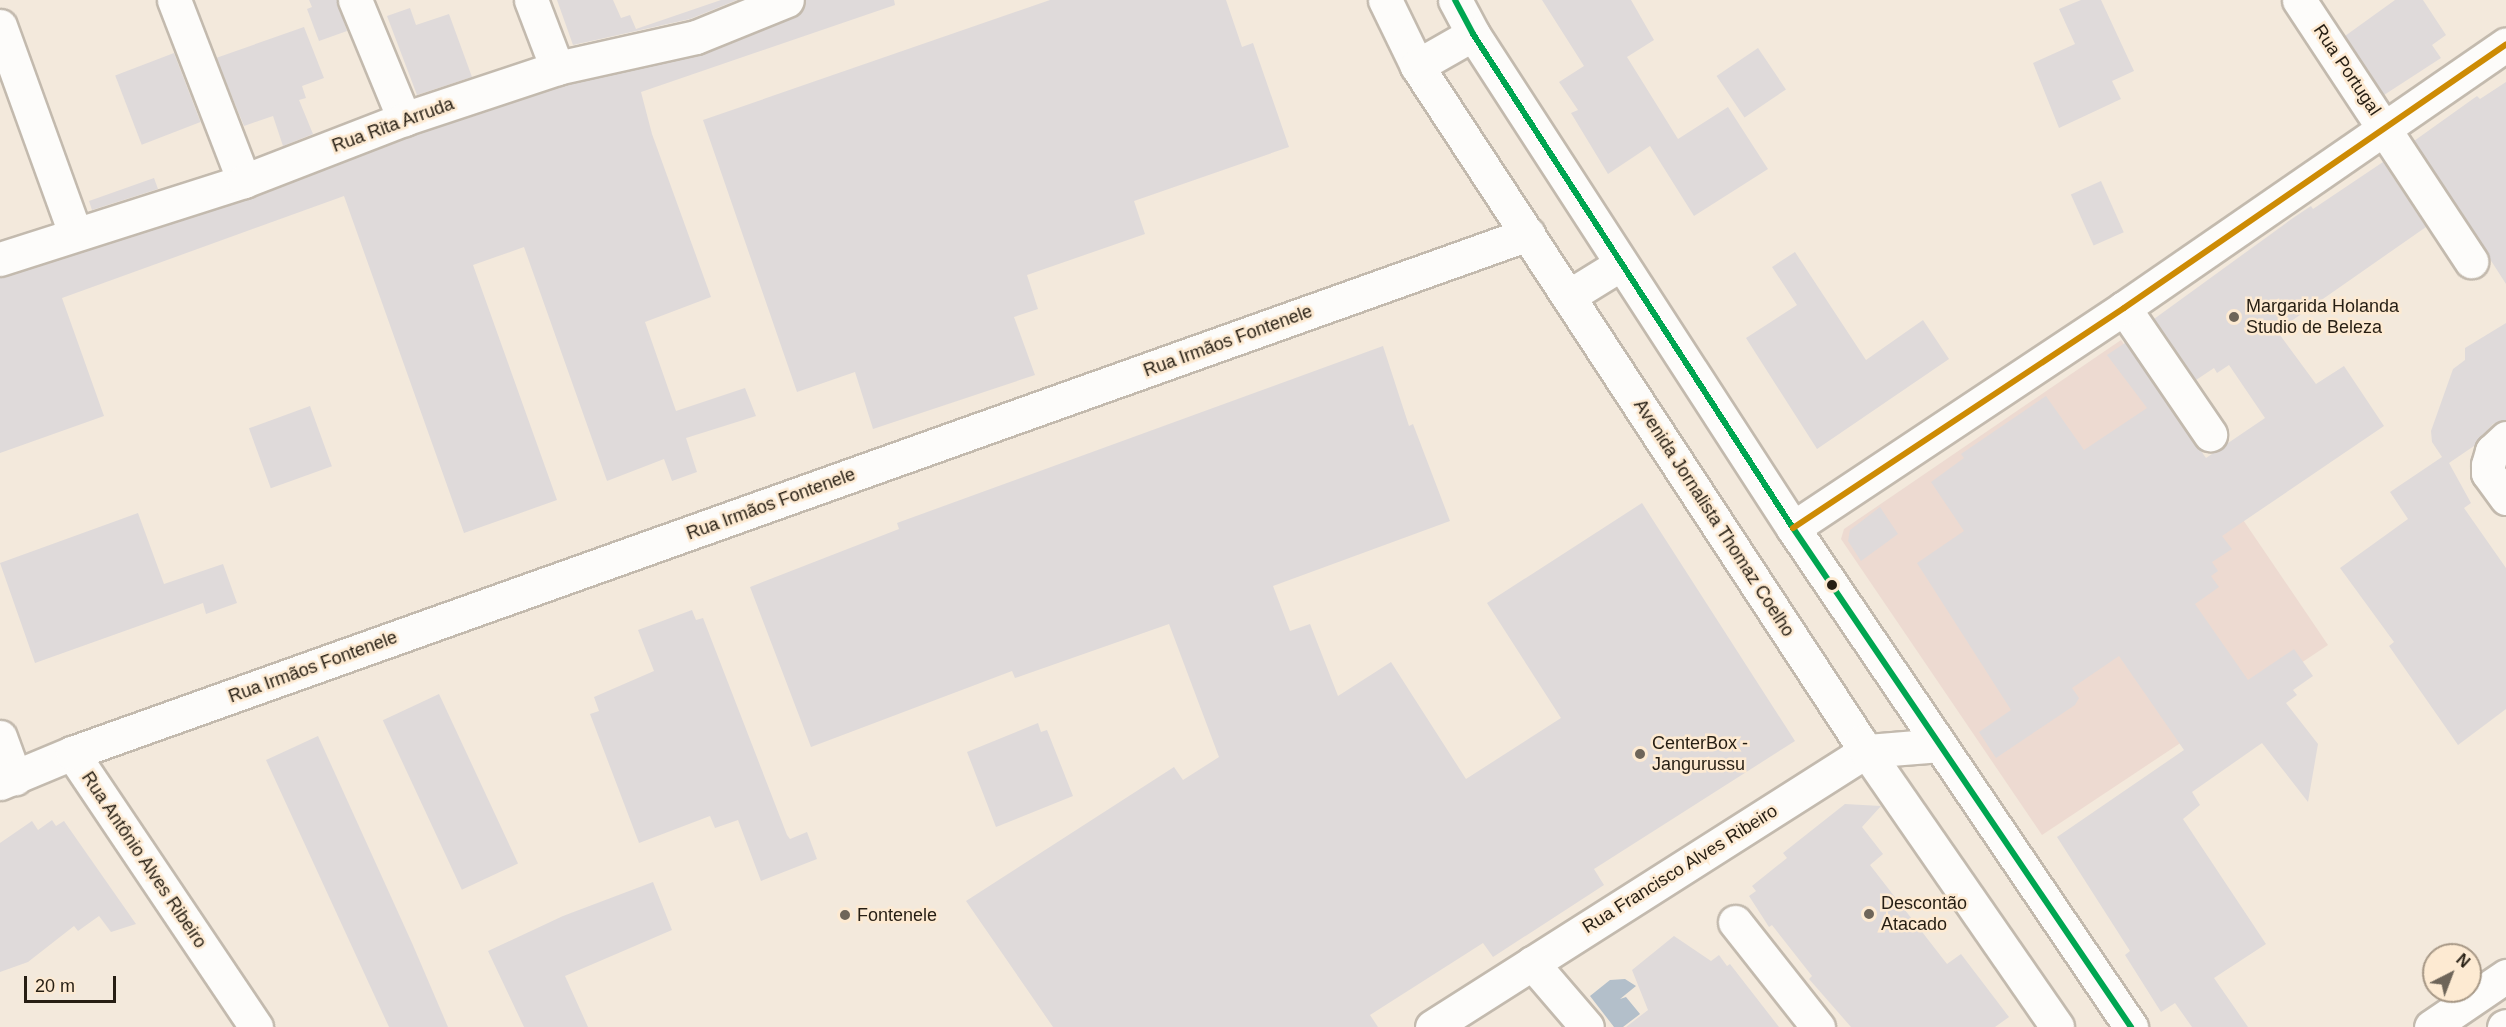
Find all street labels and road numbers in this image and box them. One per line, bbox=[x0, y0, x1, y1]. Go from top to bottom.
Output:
street label: Rua Portugal bbox=[2309, 20, 2385, 120]
street label: Rua Rita Arruda bbox=[329, 93, 457, 157]
street label: Rua Irmãos Fontenele bbox=[1141, 300, 1315, 382]
street label: Avenida Jornalista Thomaz Coelho bbox=[1629, 395, 1799, 641]
street label: Rua Irmãos Fontenele bbox=[684, 463, 858, 545]
street label: Rua Irmãos Fontenele bbox=[226, 626, 400, 708]
street label: Rua Antônio Alves Ribeiro bbox=[76, 767, 212, 953]
street label: Rua Francisco Alves Ribeiro bbox=[1578, 800, 1782, 938]

